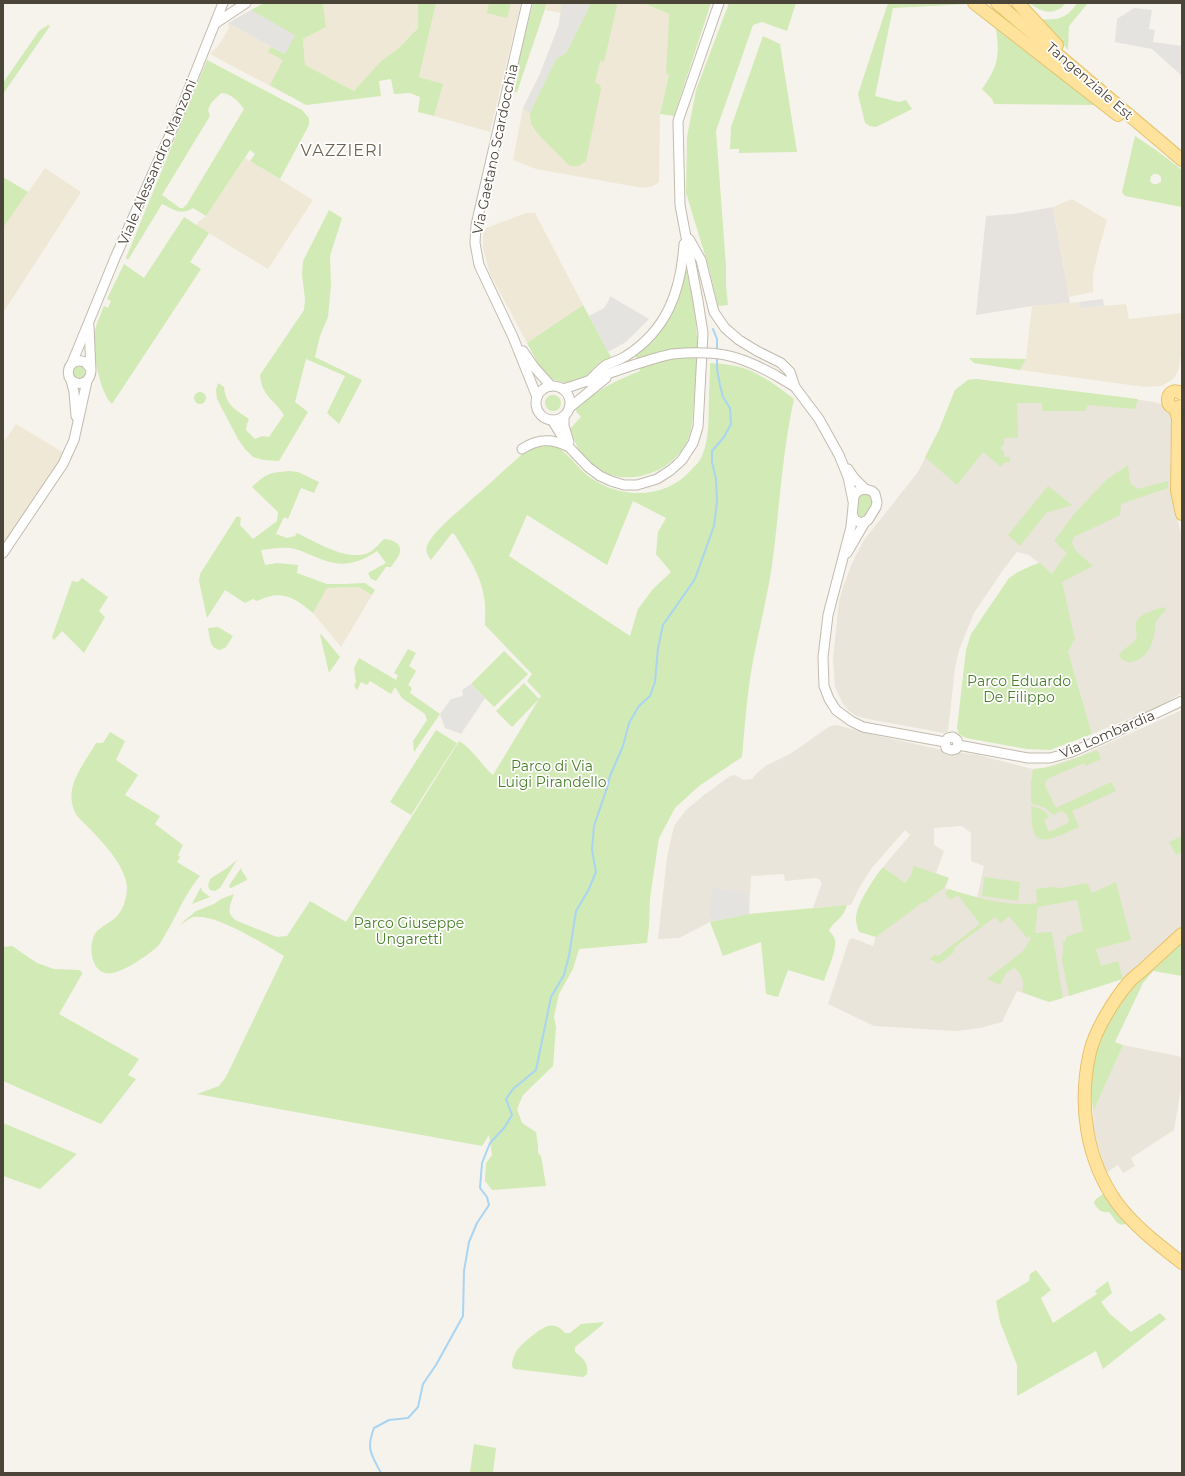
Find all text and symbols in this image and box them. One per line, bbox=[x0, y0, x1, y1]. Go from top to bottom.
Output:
street label: Tangenziale Est bbox=[1043, 38, 1138, 124]
street label: Via Gaetano Scardocchia bbox=[468, 62, 522, 236]
street label: Viale Alessandro Manzoni bbox=[114, 76, 200, 248]
district label: VAZZIERI bbox=[301, 141, 383, 160]
park label: Parco Eduardo De Filippo bbox=[967, 672, 1071, 706]
street label: Via Lombardia bbox=[1057, 706, 1157, 762]
park label: Parco di Via Luigi Pirandello bbox=[497, 757, 607, 791]
park label: Parco Giuseppe Ungaretti bbox=[354, 914, 464, 948]

